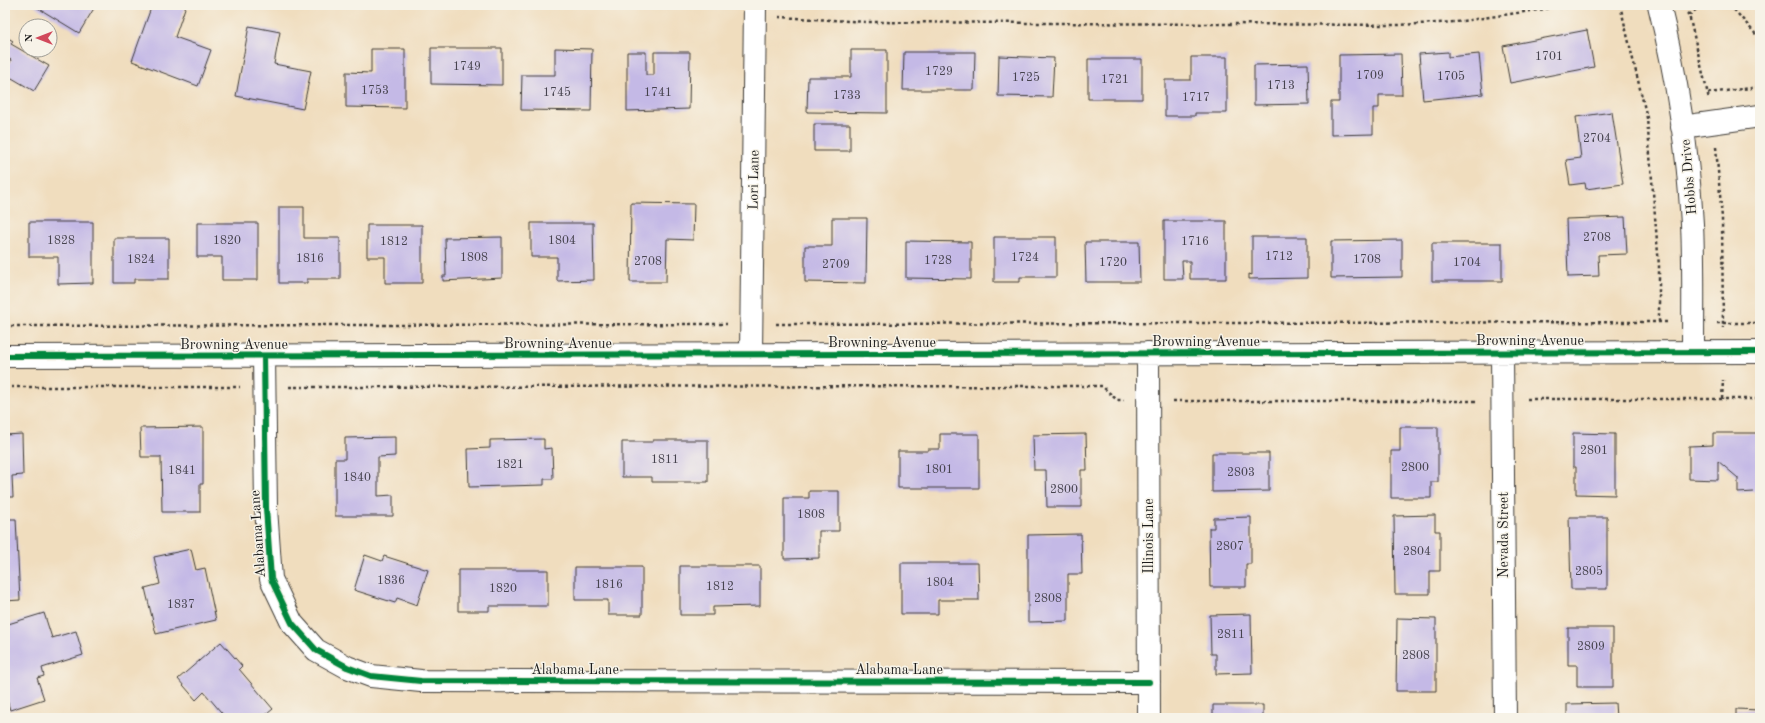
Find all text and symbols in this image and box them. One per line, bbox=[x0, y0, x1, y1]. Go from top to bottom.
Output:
north arrow bbox=[18, 18, 58, 58]
text: N bbox=[24, 33, 35, 42]
house number: 1701 bbox=[1535, 51, 1563, 63]
house number: 1749 bbox=[453, 61, 481, 73]
house number: 1729 bbox=[925, 66, 953, 78]
house number: 1709 bbox=[1356, 70, 1384, 82]
house number: 1705 bbox=[1437, 70, 1465, 83]
house number: 1725 bbox=[1012, 71, 1040, 84]
house number: 1721 bbox=[1101, 74, 1129, 86]
house number: 1713 bbox=[1267, 80, 1295, 92]
house number: 1753 bbox=[361, 84, 389, 97]
house number: 1745 bbox=[543, 86, 571, 99]
house number: 1741 bbox=[644, 87, 672, 99]
house number: 1733 bbox=[833, 90, 861, 102]
house number: 1717 bbox=[1182, 92, 1210, 104]
house number: 2704 bbox=[1583, 133, 1611, 145]
street label: Hobbs Drive bbox=[1679, 138, 1699, 215]
street label: Lori Lane bbox=[746, 150, 762, 210]
house number: 2708 bbox=[1583, 232, 1611, 244]
house number: 1828 bbox=[47, 235, 75, 247]
house number: 1820 bbox=[213, 235, 241, 247]
house number: 1804 bbox=[548, 235, 576, 247]
house number: 1812 bbox=[380, 236, 408, 248]
house number: 1716 bbox=[1181, 236, 1209, 248]
house number: 1712 bbox=[1265, 251, 1293, 263]
house number: 1808 bbox=[460, 252, 488, 264]
house number: 1724 bbox=[1011, 252, 1039, 264]
house number: 1816 bbox=[296, 253, 324, 265]
house number: 1824 bbox=[127, 254, 155, 266]
house number: 1708 bbox=[1353, 254, 1381, 266]
house number: 1728 bbox=[924, 255, 952, 267]
house number: 2708 bbox=[634, 256, 662, 268]
house number: 1720 bbox=[1099, 257, 1127, 269]
house number: 1704 bbox=[1453, 257, 1481, 269]
house number: 2709 bbox=[822, 259, 850, 271]
street label: Browning Avenue bbox=[1476, 334, 1584, 348]
street label: Browning Avenue bbox=[1152, 335, 1260, 349]
street label: Browning Avenue bbox=[828, 336, 936, 350]
street label: Browning Avenue bbox=[504, 337, 612, 351]
street label: Browning Avenue bbox=[180, 338, 288, 352]
house number: 2801 bbox=[1580, 445, 1608, 457]
house number: 1811 bbox=[651, 454, 679, 466]
house number: 1821 bbox=[496, 459, 524, 471]
house number: 2800 bbox=[1401, 462, 1429, 474]
house number: 1801 bbox=[925, 464, 953, 476]
house number: 1841 bbox=[168, 465, 196, 477]
house number: 2803 bbox=[1227, 467, 1255, 479]
house number: 1840 bbox=[343, 472, 371, 484]
house number: 2800 bbox=[1050, 484, 1078, 496]
street label: Alabama Lane bbox=[248, 490, 268, 578]
street label: Nevada Street bbox=[1497, 492, 1511, 578]
street label: Illinois Lane bbox=[1142, 498, 1156, 574]
house number: 1808 bbox=[797, 509, 825, 521]
house number: 2807 bbox=[1216, 541, 1244, 553]
house number: 2804 bbox=[1403, 546, 1431, 558]
house number: 2805 bbox=[1575, 565, 1603, 578]
house number: 1836 bbox=[377, 575, 405, 587]
house number: 1804 bbox=[926, 577, 954, 589]
house number: 1816 bbox=[595, 579, 623, 591]
house number: 1812 bbox=[706, 581, 734, 593]
house number: 1820 bbox=[489, 583, 517, 595]
house number: 2808 bbox=[1034, 593, 1062, 605]
house number: 1837 bbox=[167, 599, 195, 611]
house number: 2811 bbox=[1217, 629, 1245, 641]
house number: 2809 bbox=[1577, 641, 1605, 653]
house number: 2808 bbox=[1402, 650, 1430, 662]
street label: Alabama Lane bbox=[531, 663, 619, 677]
street label: Alabama Lane bbox=[855, 663, 943, 677]

